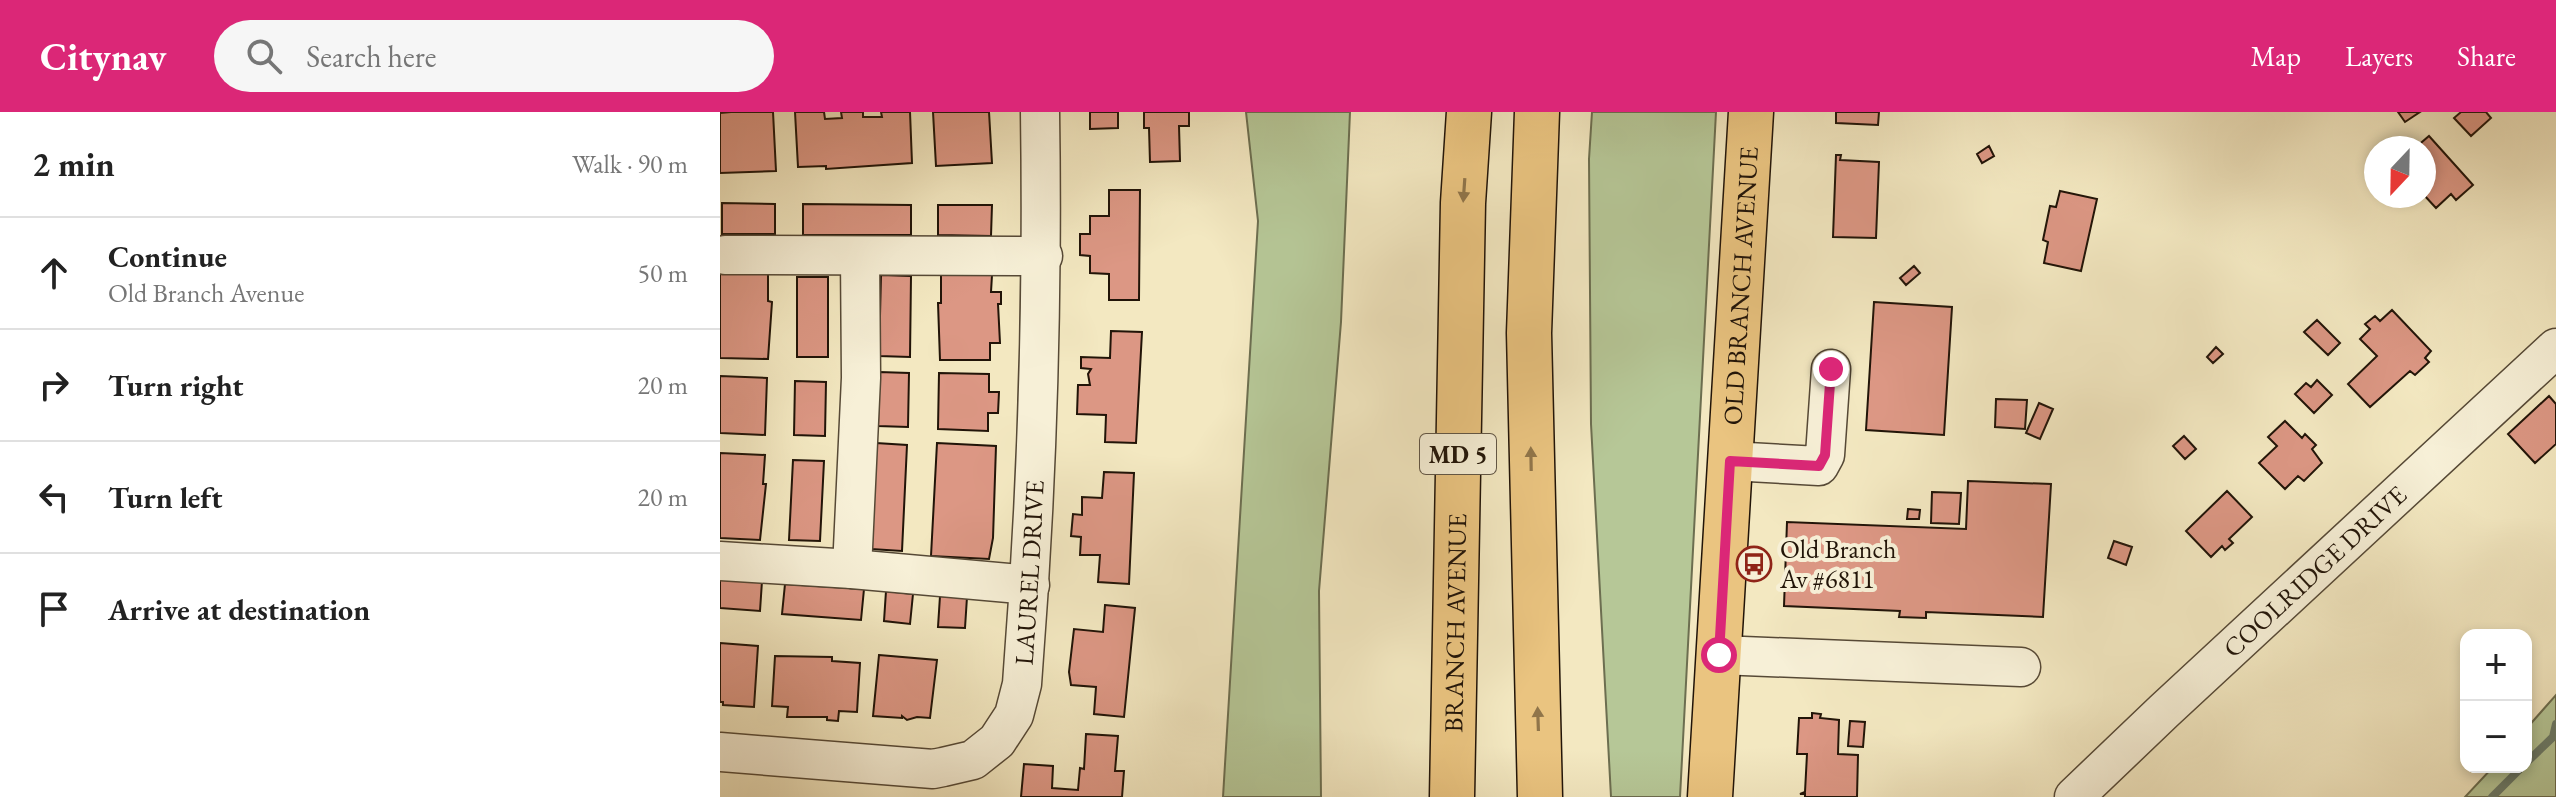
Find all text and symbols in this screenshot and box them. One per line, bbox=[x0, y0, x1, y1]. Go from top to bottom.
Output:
search box bbox=[214, 20, 774, 92]
text: Citynav bbox=[40, 32, 166, 81]
icon: search bbox=[242, 34, 286, 78]
text: Search here bbox=[306, 37, 436, 76]
text: Map bbox=[2251, 38, 2301, 74]
text: Layers bbox=[2345, 38, 2413, 74]
text: Share bbox=[2457, 38, 2516, 74]
north arrow bbox=[2364, 136, 2436, 208]
text: 2 min bbox=[32, 142, 115, 186]
street label: OLD BRANCH AVENUE bbox=[1715, 145, 1766, 426]
text: Walk · 90 m bbox=[572, 147, 688, 181]
one-way arrow bbox=[1457, 178, 1470, 203]
text: Continue bbox=[108, 237, 227, 276]
icon: ahead bbox=[32, 251, 76, 295]
text: 50 m bbox=[638, 256, 688, 290]
text: Old Branch Avenue bbox=[108, 276, 304, 310]
route end bbox=[1813, 351, 1849, 387]
icon: right bbox=[32, 363, 76, 407]
text: Turn right bbox=[108, 366, 244, 405]
text: 20 m bbox=[638, 368, 688, 402]
road number: MD 5 bbox=[1420, 434, 1496, 474]
one-way arrow bbox=[1525, 446, 1538, 471]
icon: left bbox=[32, 475, 76, 519]
text: Turn left bbox=[108, 478, 222, 517]
street label: COOLRIDGE DRIVE bbox=[2216, 478, 2414, 665]
street label: LAUREL DRIVE bbox=[1007, 479, 1052, 666]
text: 20 m bbox=[638, 480, 688, 514]
street label: BRANCH AVENUE bbox=[1436, 513, 1474, 733]
place label: Old Branch Av #6811 bbox=[1779, 532, 1896, 596]
bus stop icon: Old Branch Av #6811 bbox=[1735, 545, 1773, 583]
icon: arrive bbox=[32, 587, 76, 631]
text: Arrive at destination bbox=[108, 590, 370, 629]
map controls bbox=[2460, 629, 2532, 773]
button: + bbox=[2460, 629, 2532, 701]
route start bbox=[1701, 637, 1737, 673]
button: − bbox=[2460, 701, 2532, 773]
one-way arrow bbox=[1532, 706, 1544, 731]

